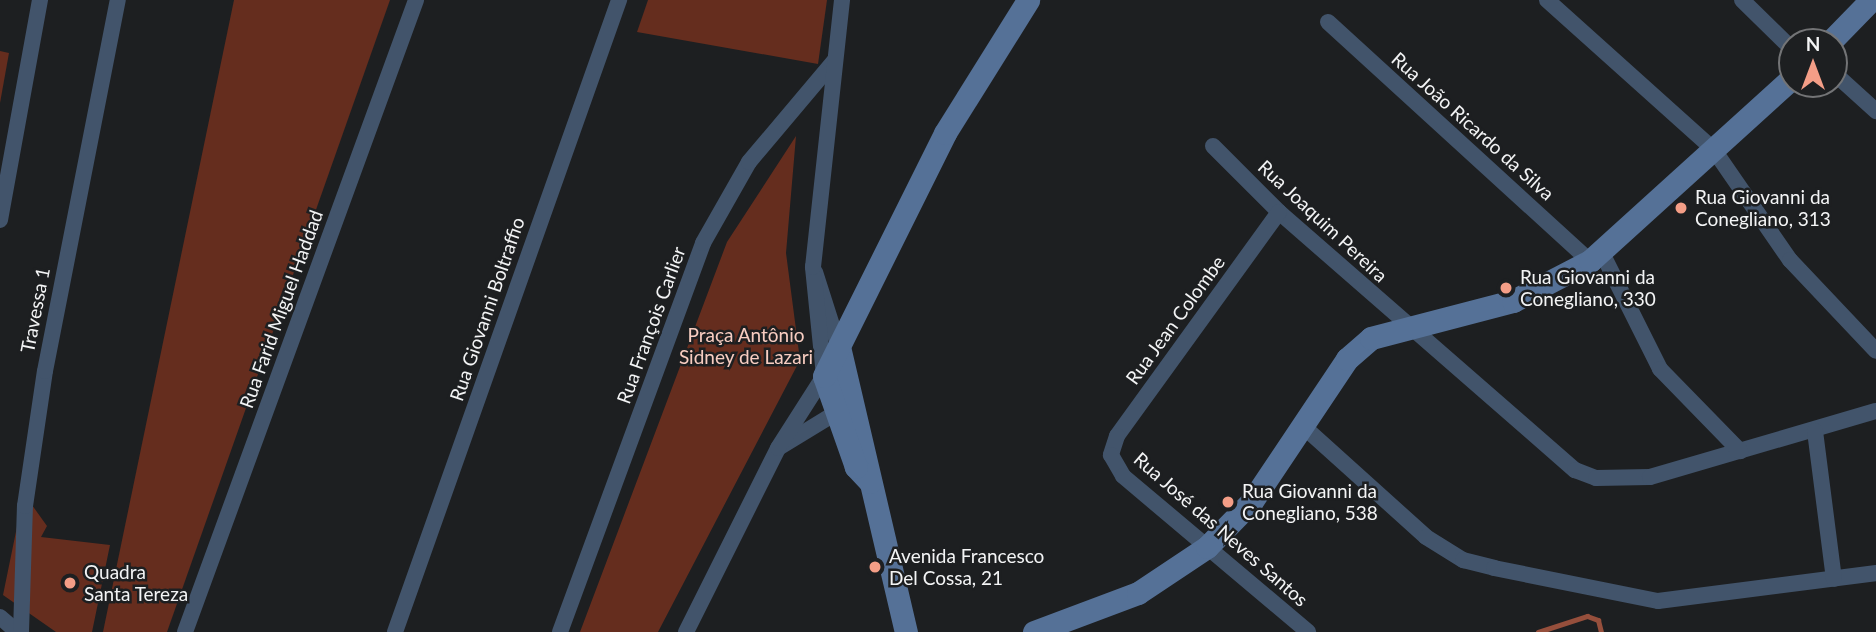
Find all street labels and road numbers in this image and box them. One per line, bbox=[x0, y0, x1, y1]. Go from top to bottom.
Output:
street label: Rua João Ricardo da Silva bbox=[1387, 47, 1559, 205]
street label: Rua Joaquim Pereira bbox=[1253, 155, 1393, 287]
street label: Rua Farid Miguel Haddad bbox=[235, 207, 327, 411]
street label: Rua Giovanni Boltraffio bbox=[445, 214, 529, 404]
street label: Rua François Carlier bbox=[612, 243, 690, 407]
street label: Rua Jean Colombe bbox=[1121, 251, 1229, 389]
street label: Travessa 1 bbox=[16, 265, 54, 355]
street label: Rua José das Neves Santos bbox=[1129, 447, 1313, 611]

